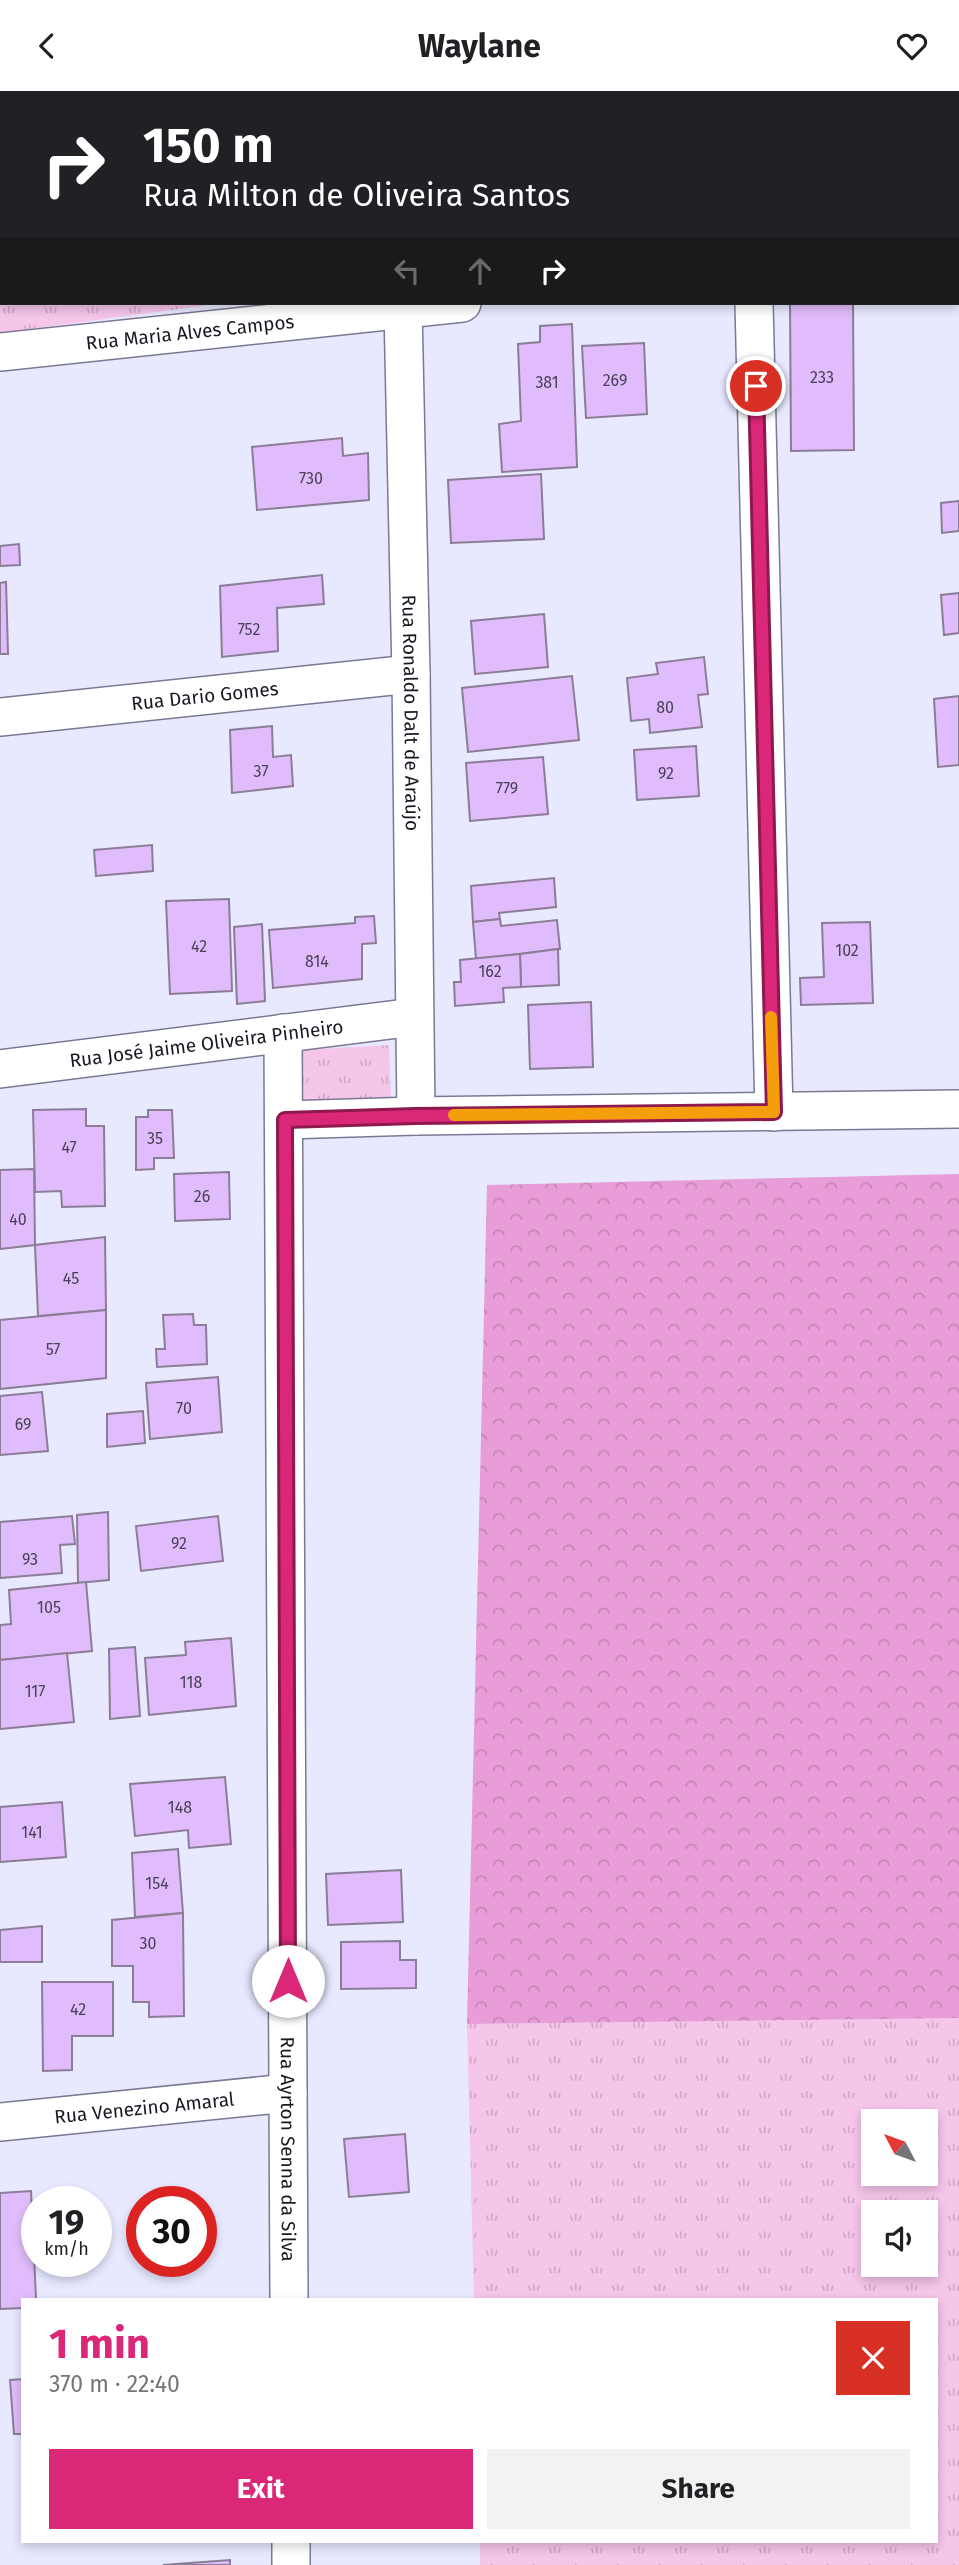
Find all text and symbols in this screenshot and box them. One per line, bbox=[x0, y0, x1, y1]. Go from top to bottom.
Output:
icon: back bbox=[28, 27, 66, 65]
text: Waylane bbox=[418, 27, 541, 65]
icon: heart bbox=[893, 27, 931, 65]
text: 150 m bbox=[143, 116, 274, 175]
icon: right bbox=[28, 119, 119, 210]
text: Rua Milton de Oliveira Santos bbox=[143, 176, 570, 214]
icon: left bbox=[388, 252, 426, 290]
icon: ahead bbox=[461, 252, 499, 290]
icon: right bbox=[534, 252, 572, 290]
street label: Rua Maria Alves Campos bbox=[85, 309, 295, 354]
pin bbox=[726, 356, 786, 416]
icon: arrive bbox=[737, 367, 775, 405]
house number: 233 bbox=[810, 368, 834, 387]
house number: 269 bbox=[603, 371, 627, 390]
house number: 381 bbox=[535, 373, 559, 392]
house number: 730 bbox=[299, 469, 323, 488]
street label: Rua Ronaldo Dalt de Araújo bbox=[398, 594, 424, 831]
house number: 752 bbox=[238, 620, 260, 639]
street label: Rua Dario Gomes bbox=[130, 676, 280, 715]
house number: 80 bbox=[656, 698, 674, 717]
house number: 37 bbox=[253, 762, 269, 781]
house number: 92 bbox=[658, 764, 674, 783]
house number: 779 bbox=[496, 779, 518, 798]
house number: 42 bbox=[191, 937, 207, 956]
house number: 102 bbox=[835, 941, 859, 960]
house number: 814 bbox=[305, 952, 329, 971]
house number: 162 bbox=[478, 962, 502, 981]
street label: Rua José Jaime Oliveira Pinheiro bbox=[68, 1014, 345, 1072]
house number: 35 bbox=[147, 1129, 163, 1148]
house number: 47 bbox=[61, 1138, 77, 1157]
house number: 26 bbox=[194, 1187, 210, 1206]
house number: 40 bbox=[9, 1210, 27, 1229]
house number: 45 bbox=[63, 1269, 79, 1288]
house number: 57 bbox=[46, 1340, 60, 1359]
house number: 70 bbox=[176, 1399, 192, 1418]
house number: 69 bbox=[15, 1415, 31, 1434]
house number: 92 bbox=[171, 1534, 187, 1553]
house number: 93 bbox=[22, 1550, 38, 1569]
house number: 105 bbox=[37, 1598, 61, 1617]
house number: 118 bbox=[180, 1673, 202, 1692]
house number: 117 bbox=[25, 1682, 45, 1701]
house number: 148 bbox=[168, 1798, 192, 1817]
house number: 141 bbox=[21, 1823, 43, 1842]
house number: 154 bbox=[145, 1874, 169, 1893]
house number: 30 bbox=[140, 1934, 157, 1953]
position arrow bbox=[251, 1944, 325, 2018]
house number: 42 bbox=[70, 2000, 86, 2019]
street label: Rua Ayrton Senna da Silva bbox=[276, 2036, 300, 2262]
street label: Rua Venezino Amaral bbox=[53, 2087, 236, 2128]
north arrow bbox=[861, 2109, 938, 2186]
map controls bbox=[861, 2109, 938, 2277]
speed limit sign: 30 bbox=[126, 2186, 217, 2277]
button: sound bbox=[861, 2200, 938, 2277]
text: 19 bbox=[49, 2201, 84, 2243]
text: km/h bbox=[44, 2238, 89, 2260]
text: 1 min bbox=[49, 2319, 150, 2369]
button: close bbox=[836, 2321, 910, 2395]
text: 370 m · 22:40 bbox=[49, 2370, 180, 2398]
button: Exit bbox=[49, 2449, 473, 2529]
button: Share bbox=[487, 2449, 910, 2529]

